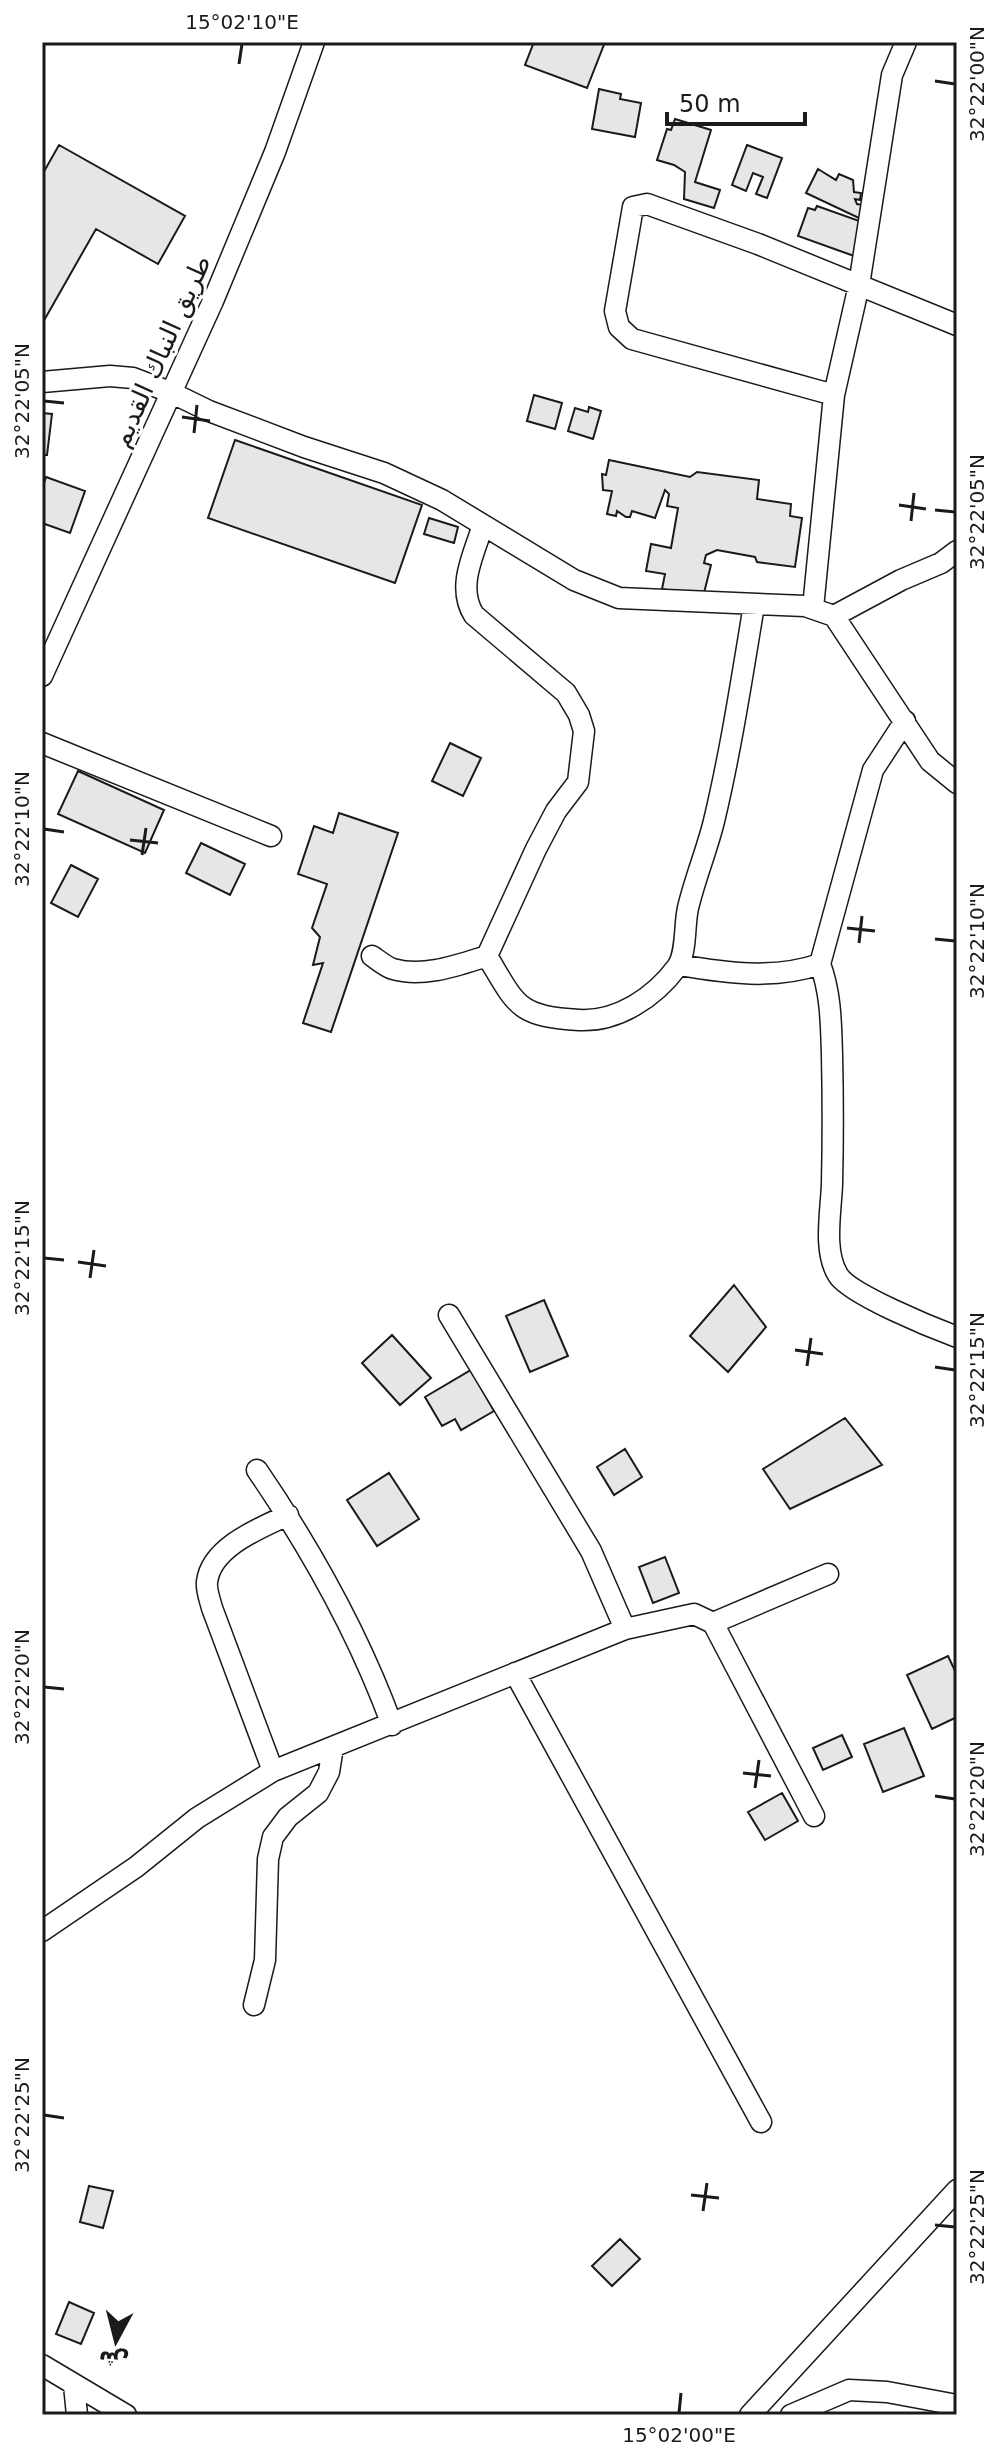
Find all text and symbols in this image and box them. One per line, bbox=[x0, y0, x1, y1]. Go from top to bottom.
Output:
text: 15°02'10"E bbox=[185, 10, 299, 34]
text: 32°22'00"N bbox=[965, 26, 989, 142]
scale bar bbox=[667, 76, 805, 126]
text: 50 m bbox=[679, 90, 741, 118]
street label: طريق النباك القديم bbox=[105, 250, 218, 452]
text: 32°22'05"N bbox=[10, 343, 34, 459]
text: 32°22'05"N bbox=[965, 454, 989, 570]
text: 32°22'10"N bbox=[10, 771, 34, 887]
text: 32°22'10"N bbox=[965, 883, 989, 999]
text: 32°22'15"N bbox=[10, 1200, 34, 1316]
text: 32°22'15"N bbox=[965, 1312, 989, 1428]
text: 32°22'20"N bbox=[10, 1629, 34, 1745]
text: 32°22'20"N bbox=[965, 1741, 989, 1857]
text: 32°22'25"N bbox=[10, 2057, 34, 2173]
text: 32°22'25"N bbox=[965, 2169, 989, 2285]
north arrow bbox=[76, 2301, 156, 2381]
text: ش bbox=[97, 2346, 130, 2375]
text: 15°02'00"E bbox=[622, 2423, 736, 2447]

